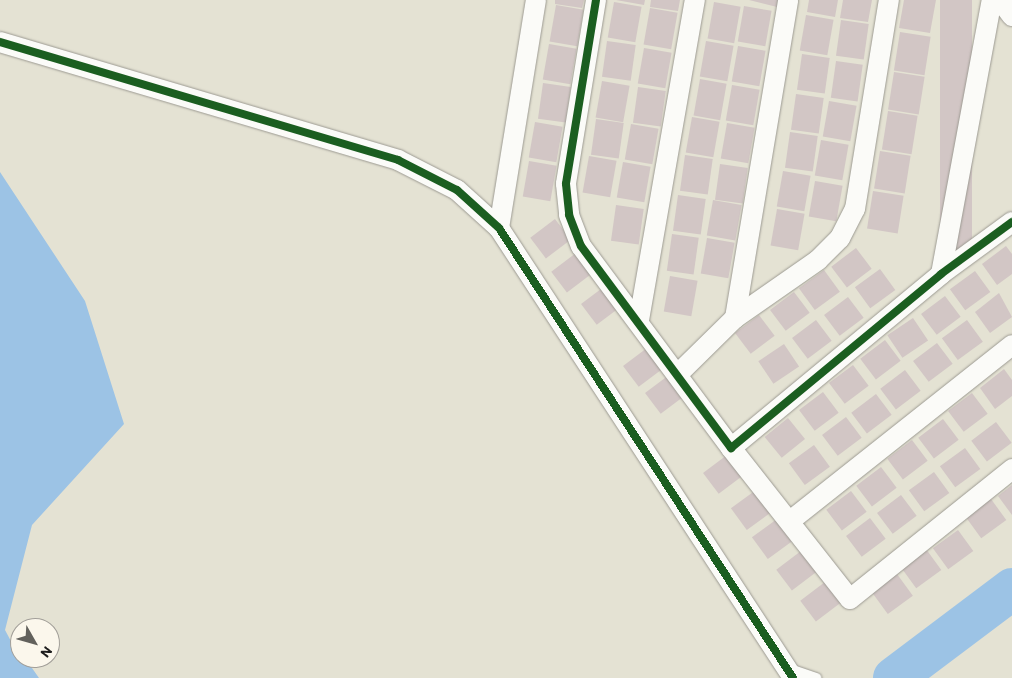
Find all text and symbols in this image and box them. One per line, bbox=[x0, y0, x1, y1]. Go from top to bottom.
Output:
north arrow bbox=[10, 618, 60, 668]
text: N bbox=[37, 643, 56, 661]

